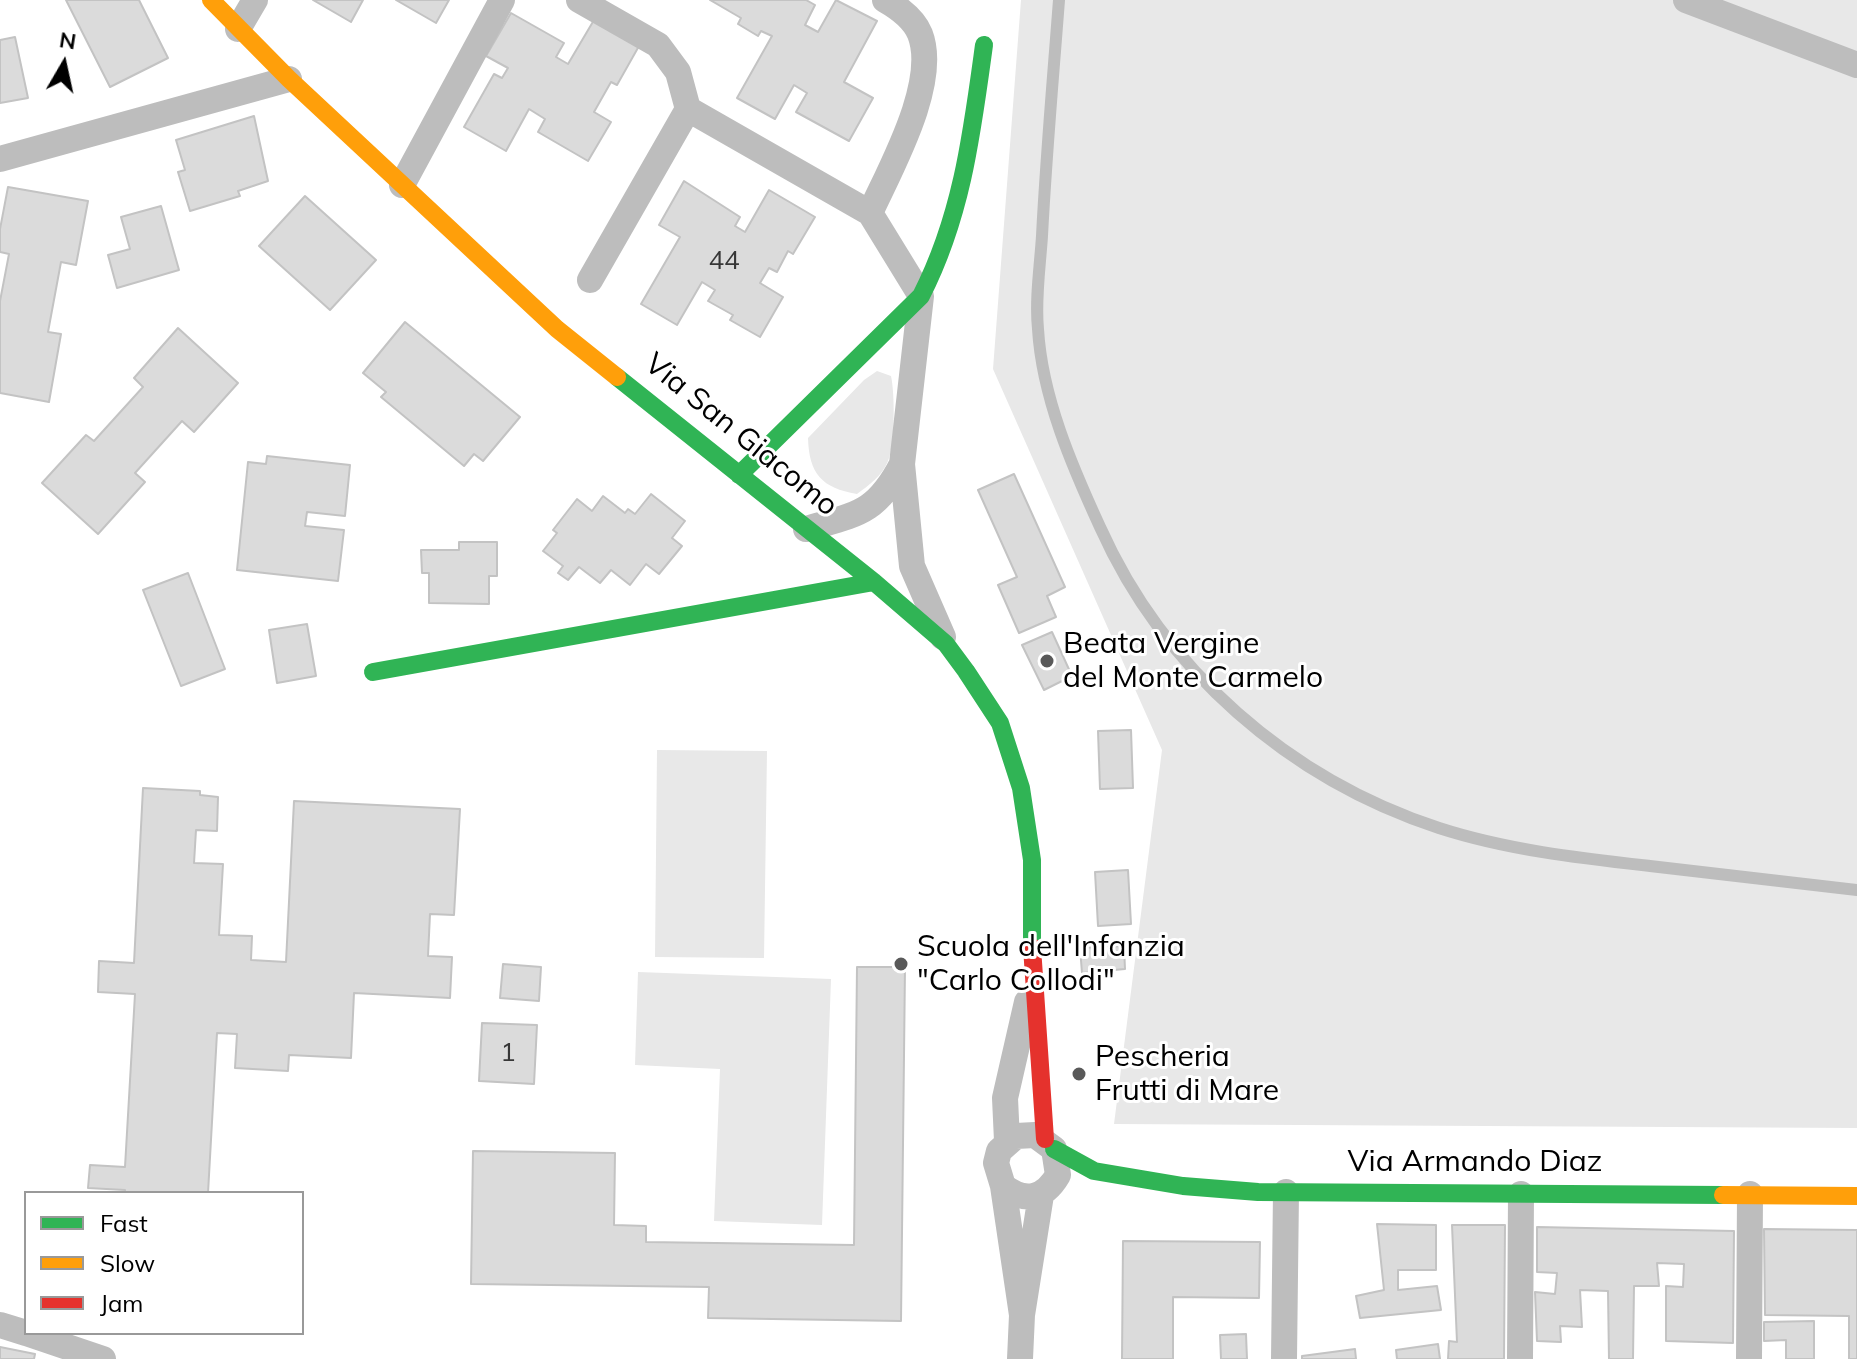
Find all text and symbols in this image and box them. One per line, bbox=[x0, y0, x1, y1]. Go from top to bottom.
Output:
north arrow bbox=[24, 24, 104, 104]
text: N bbox=[57, 25, 78, 55]
house number: 44 bbox=[708, 245, 740, 277]
street label: Via San Giacomo bbox=[637, 346, 845, 524]
place label: Beata Vergine del Monte Carmelo bbox=[1063, 626, 1323, 696]
marker: Beata Vergine del Monte Carmelo bbox=[1038, 652, 1056, 670]
place label: Scuola dell'Infanzia "Carlo Collodi" bbox=[917, 929, 1185, 1000]
marker: Scuola dell'Infanzia "Carlo Collodi" bbox=[892, 955, 910, 973]
house number: 1 bbox=[500, 1037, 516, 1069]
place label: Pescheria Frutti di Mare bbox=[1095, 1039, 1279, 1110]
marker: Pescheria Frutti di Mare bbox=[1070, 1065, 1088, 1083]
street label: Via Armando Diaz bbox=[1348, 1144, 1602, 1180]
legend bbox=[24, 1191, 304, 1335]
text: Fast bbox=[100, 1208, 148, 1238]
text: Slow bbox=[100, 1248, 155, 1278]
text: Jam bbox=[100, 1288, 143, 1318]

